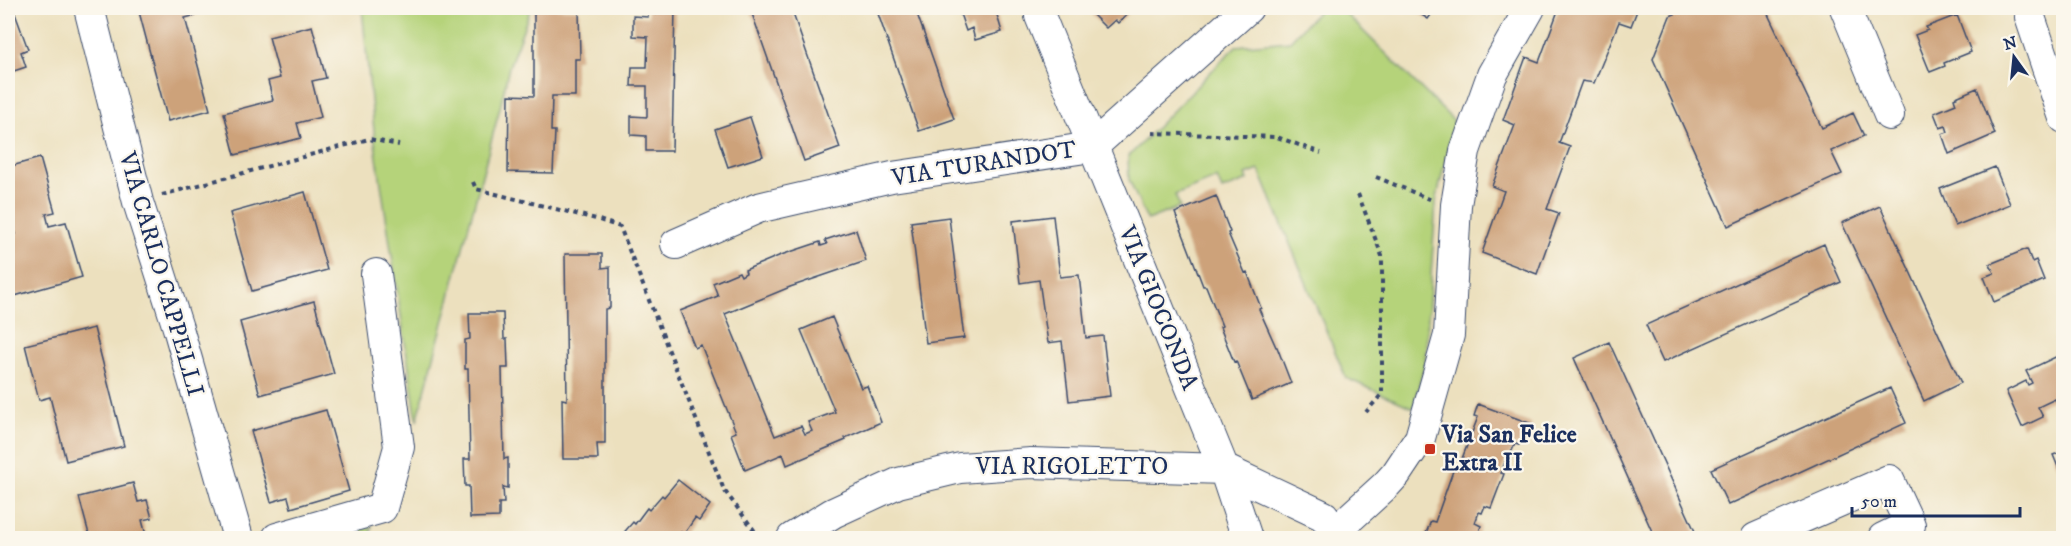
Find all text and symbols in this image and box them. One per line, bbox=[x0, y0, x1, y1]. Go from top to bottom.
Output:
north arrow bbox=[1984, 27, 2044, 87]
text: N bbox=[2001, 32, 2019, 55]
street label: VIA TURANDOT bbox=[889, 135, 1078, 194]
street label: VIA CARLO CAPPELLI bbox=[111, 147, 210, 400]
street label: VIA GIOCONDA bbox=[1111, 221, 1205, 395]
place label: Via San Felice Extra II bbox=[1441, 420, 1577, 478]
marker: Via San Felice Extra II bbox=[1423, 442, 1437, 456]
street label: VIA RIGOLETTO bbox=[975, 452, 1168, 482]
scale bar bbox=[1852, 480, 2020, 518]
text: 50 m bbox=[1861, 491, 1897, 513]

